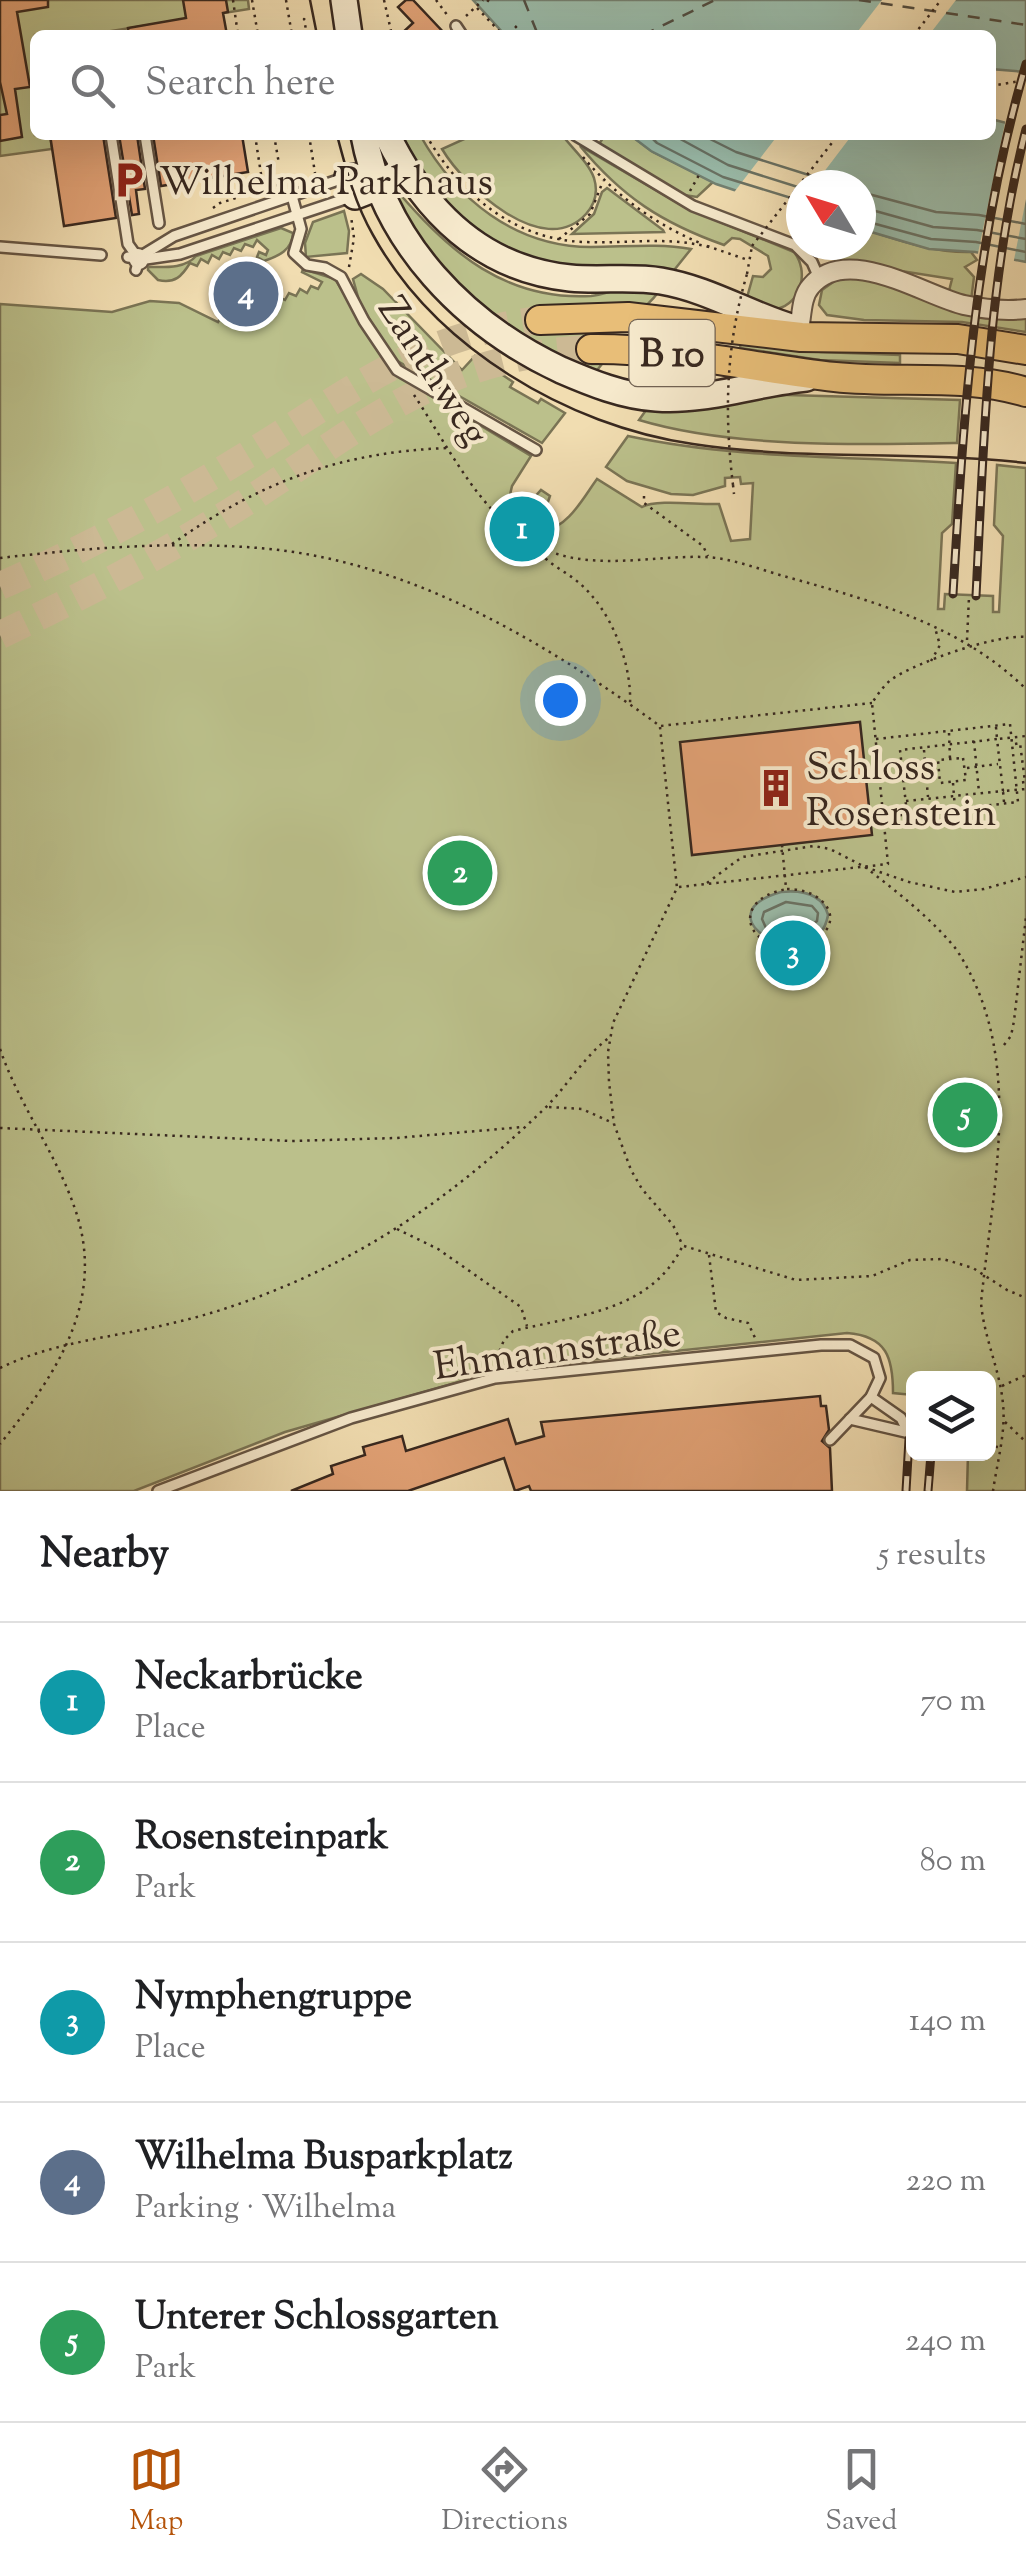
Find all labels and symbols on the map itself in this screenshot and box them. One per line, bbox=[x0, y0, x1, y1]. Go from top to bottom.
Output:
place label: Wilhelma Parkhaus bbox=[159, 156, 493, 213]
parking icon: Wilhelma Parkhaus bbox=[108, 159, 150, 201]
north arrow bbox=[786, 170, 876, 260]
pin: 4 bbox=[214, 256, 278, 332]
street label: Zanthweg bbox=[362, 287, 501, 458]
road number: B 10 bbox=[630, 320, 714, 386]
pin: 1 bbox=[490, 492, 554, 566]
your location bbox=[535, 675, 586, 726]
place label: Schloss Rosenstein bbox=[806, 741, 996, 844]
building icon: Schloss Rosenstein bbox=[755, 767, 797, 809]
pin: 2 bbox=[428, 836, 492, 910]
pin: 3 bbox=[760, 916, 826, 990]
pin: 5 bbox=[932, 1078, 998, 1152]
street label: Ehmannstraße bbox=[430, 1307, 685, 1398]

